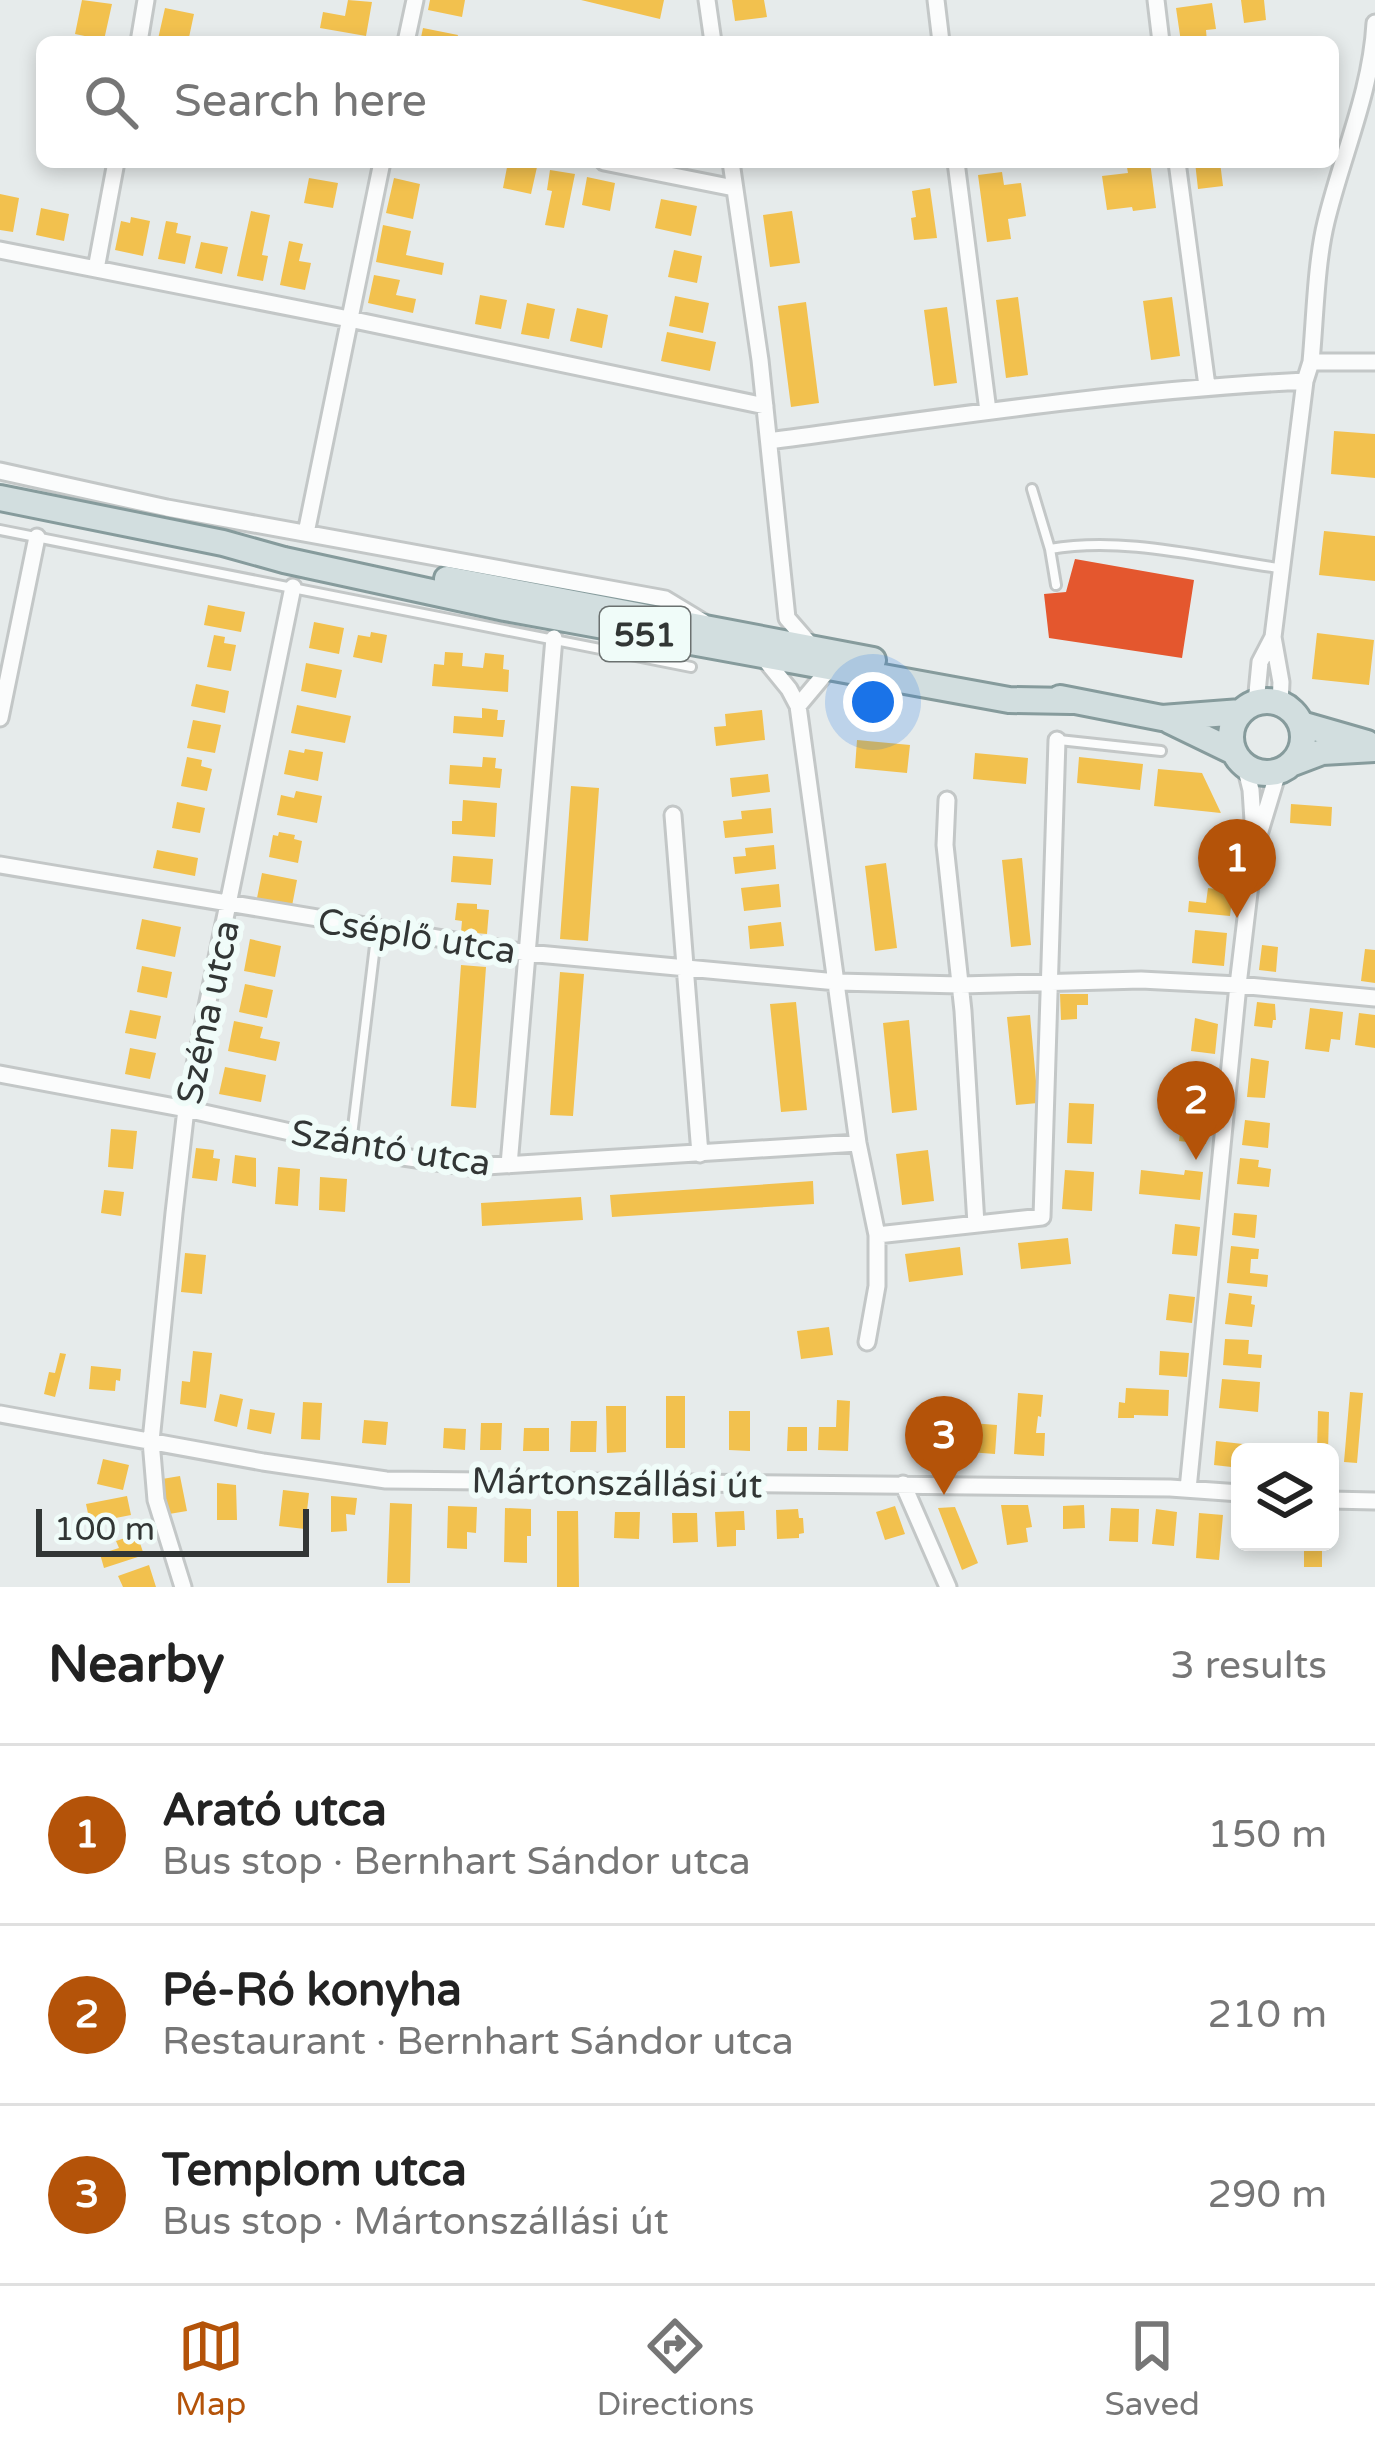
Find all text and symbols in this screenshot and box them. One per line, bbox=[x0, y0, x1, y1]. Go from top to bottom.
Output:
search box bbox=[36, 36, 1339, 168]
icon: search bbox=[78, 69, 144, 135]
text: Search here bbox=[174, 75, 427, 129]
road number: 551 bbox=[600, 607, 690, 661]
your location bbox=[843, 672, 903, 732]
pin: 1 bbox=[1198, 819, 1276, 918]
street label: Cséplő utca bbox=[315, 900, 519, 973]
street label: Széna utca bbox=[168, 916, 249, 1108]
pin: 2 bbox=[1157, 1061, 1235, 1160]
street label: Szántó utca bbox=[288, 1111, 494, 1185]
pin: 3 bbox=[905, 1396, 983, 1495]
map controls bbox=[1231, 1443, 1339, 1551]
button: layers bbox=[1231, 1443, 1339, 1551]
street label: Mártonszállási út bbox=[471, 1459, 763, 1508]
scale bar bbox=[36, 1503, 309, 1556]
text: 100 m bbox=[54, 1510, 155, 1549]
text: Nearby bbox=[48, 1634, 225, 1696]
text: 3 results bbox=[1170, 1642, 1327, 1689]
text: Arató utca bbox=[162, 1784, 387, 1838]
text: 1 bbox=[75, 1811, 99, 1858]
text: 150 m bbox=[1208, 1811, 1327, 1858]
text: Bus stop · Bernhart Sándor utca bbox=[162, 1838, 751, 1885]
text: Pé-Ró konyha bbox=[162, 1964, 462, 2018]
text: 2 bbox=[75, 1991, 99, 2038]
text: 210 m bbox=[1208, 1991, 1327, 2038]
text: Restaurant · Bernhart Sándor utca bbox=[162, 2018, 794, 2065]
text: Templom utca bbox=[162, 2144, 467, 2198]
text: 3 bbox=[75, 2171, 99, 2218]
text: 290 m bbox=[1208, 2171, 1327, 2218]
text: Bus stop · Mártonszállási út bbox=[162, 2198, 669, 2245]
tab: Map bbox=[175, 2313, 246, 2424]
tab: Directions bbox=[596, 2313, 754, 2424]
tab: Saved bbox=[1105, 2313, 1200, 2424]

